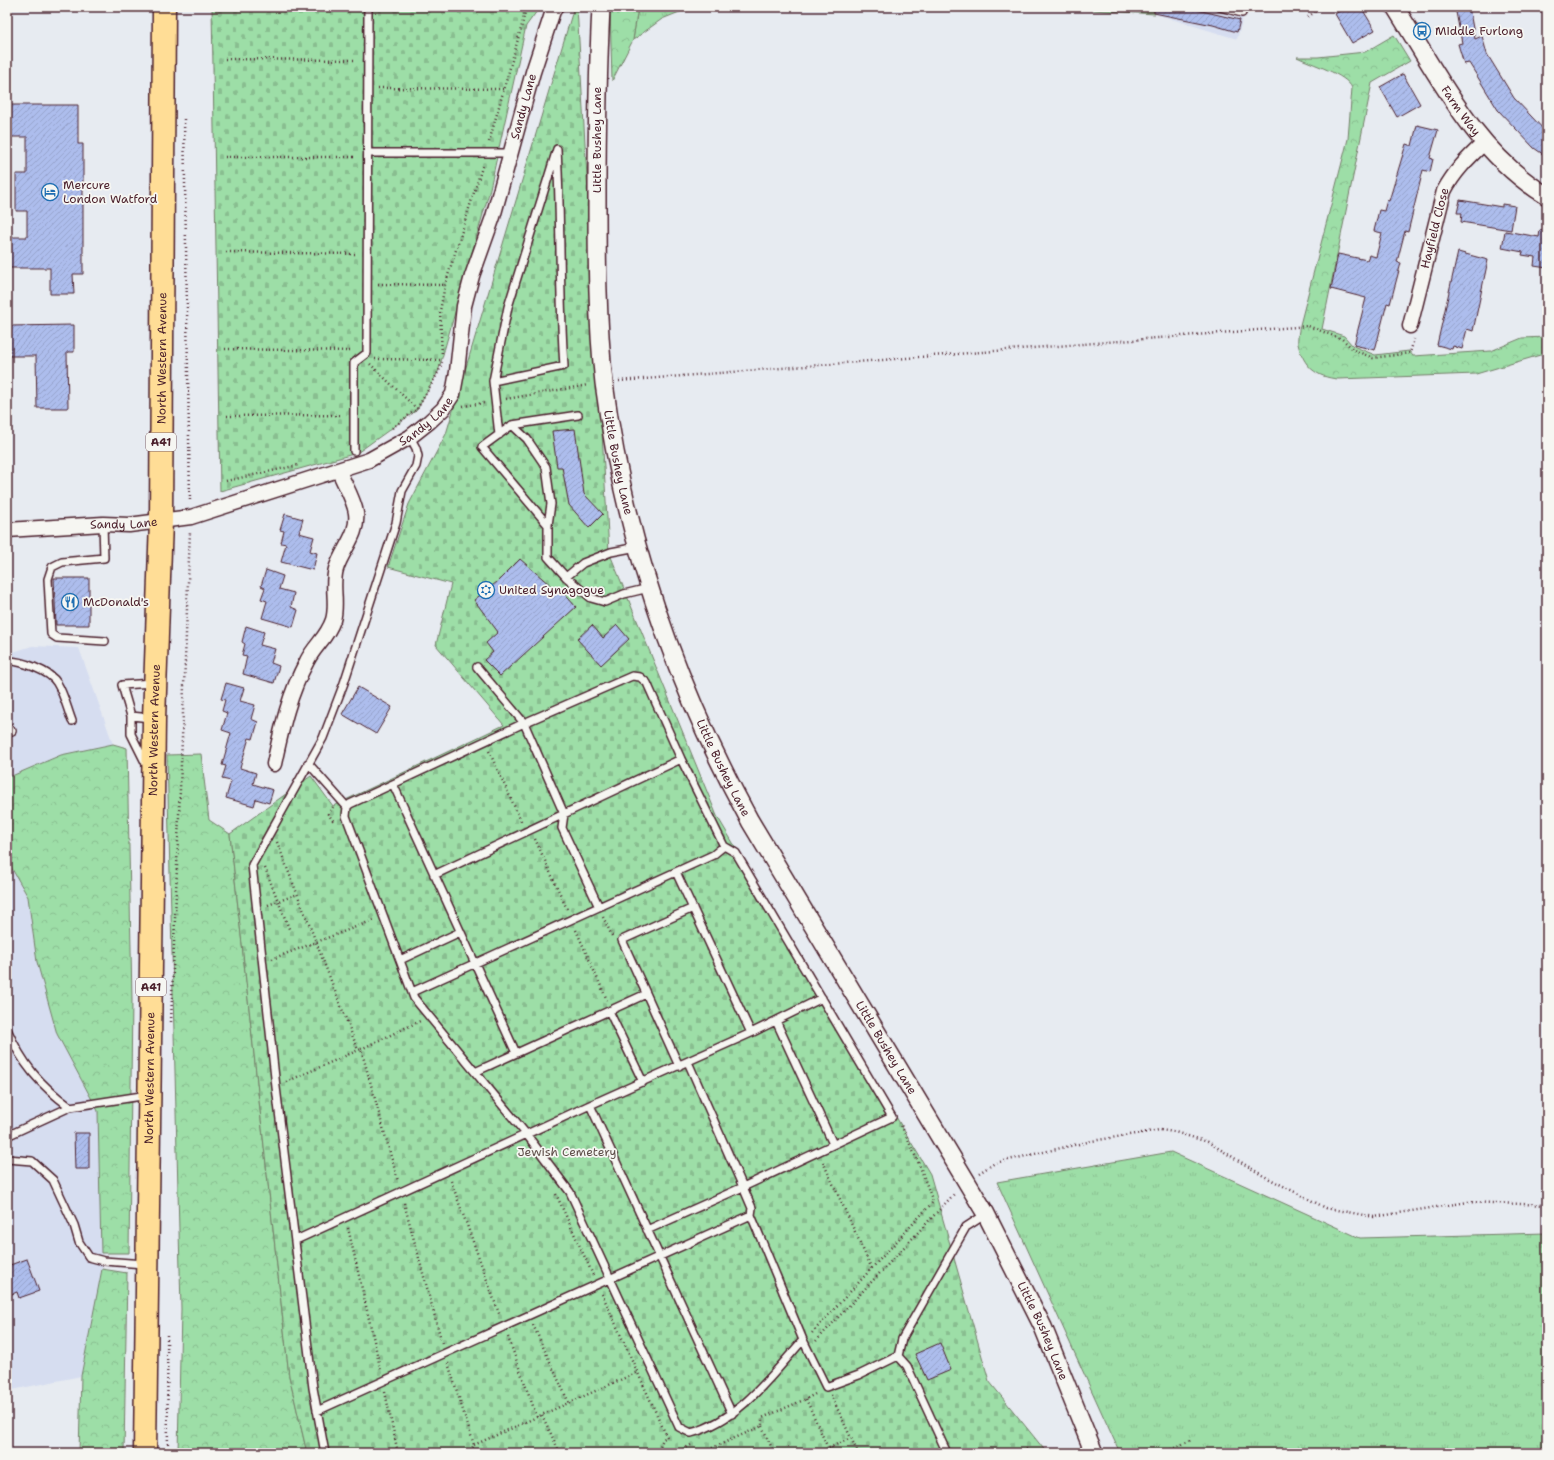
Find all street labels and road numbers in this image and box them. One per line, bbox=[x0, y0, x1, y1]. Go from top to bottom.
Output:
street label: Sandy Lane bbox=[507, 71, 540, 141]
street label: Farm Way bbox=[1437, 83, 1484, 140]
street label: Little Bushey Lane bbox=[589, 86, 605, 193]
street label: Hayfield Close bbox=[1417, 186, 1453, 270]
street label: North Western Avenue bbox=[154, 292, 170, 424]
street label: Sandy Lane bbox=[396, 394, 457, 450]
street label: Little Bushey Lane bbox=[600, 409, 637, 517]
road number: A41 bbox=[146, 433, 176, 451]
street label: Sandy Lane bbox=[89, 513, 159, 533]
street label: North Western Avenue bbox=[145, 664, 164, 796]
street label: Little Bushey Lane bbox=[693, 717, 754, 819]
road number: A41 bbox=[136, 978, 166, 996]
street label: Little Bushey Lane bbox=[852, 998, 921, 1098]
street label: North Western Avenue bbox=[141, 1012, 158, 1144]
street label: Little Bushey Lane bbox=[1013, 1279, 1072, 1383]

